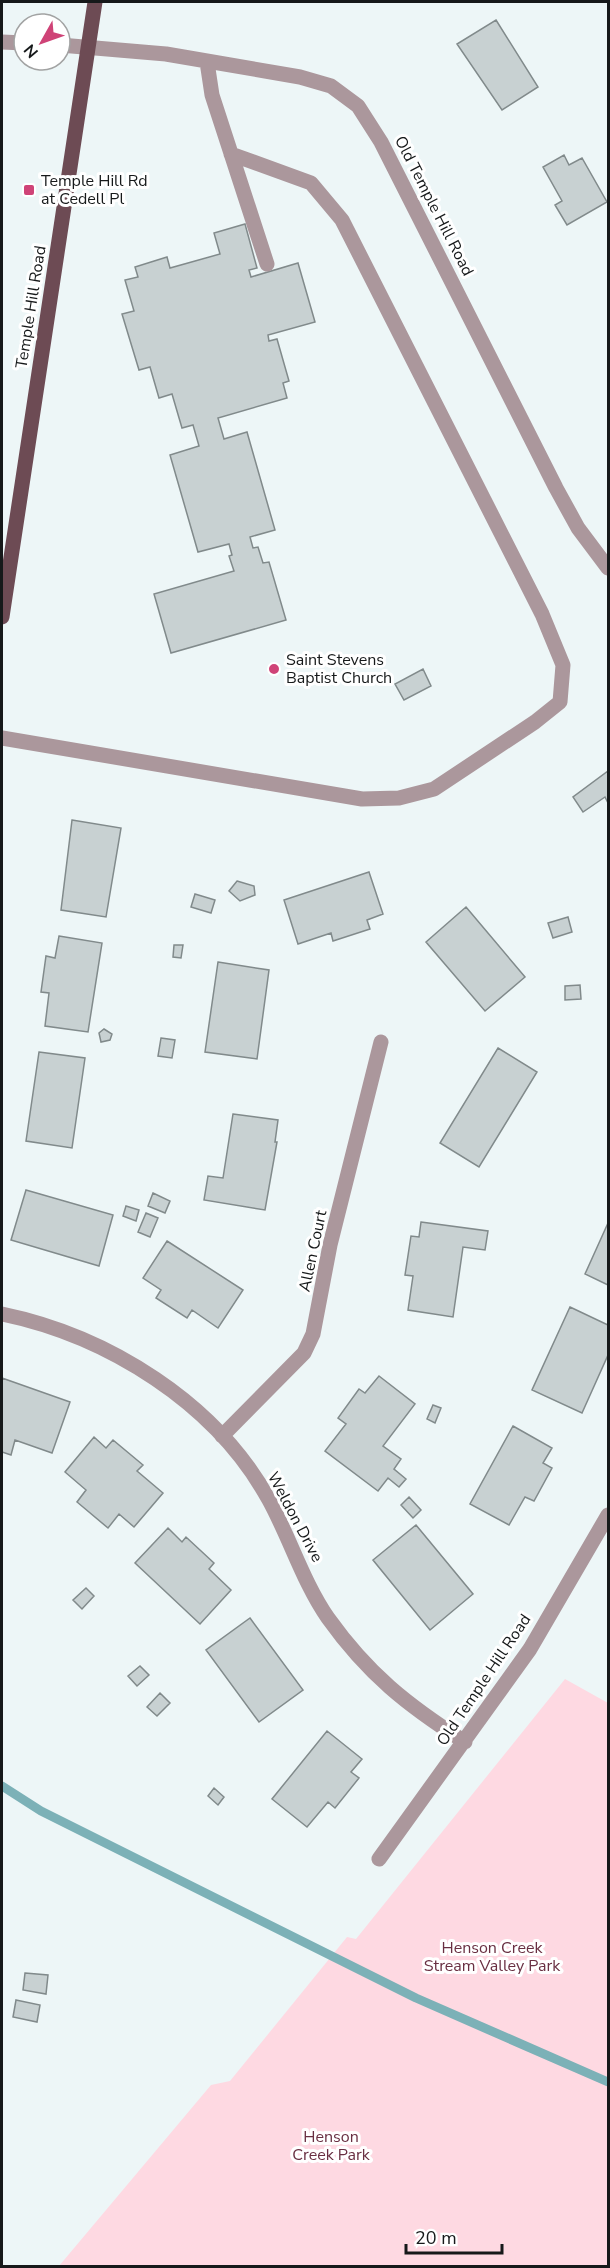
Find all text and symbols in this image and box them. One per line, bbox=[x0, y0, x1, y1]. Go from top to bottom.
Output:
north arrow bbox=[12, 12, 72, 72]
text: N bbox=[19, 39, 44, 63]
street label: Old Temple Hill Road bbox=[389, 132, 479, 280]
place label: Temple Hill Rd at Cedell Pl bbox=[41, 170, 148, 210]
marker: Temple Hill Rd at Cedell Pl bbox=[22, 183, 36, 197]
street label: Temple Hill Road bbox=[10, 244, 52, 370]
place label: Saint Stevens Baptist Church bbox=[286, 649, 392, 689]
marker: Saint Stevens Baptist Church bbox=[267, 662, 281, 676]
street label: Allen Court bbox=[294, 1208, 332, 1294]
street label: Weldon Drive bbox=[262, 1468, 328, 1566]
street label: Old Temple Hill Road bbox=[432, 1610, 536, 1750]
park label: Henson Creek Stream Valley Park bbox=[424, 1937, 561, 1977]
park label: Henson Creek Park bbox=[292, 2126, 371, 2166]
scale bar bbox=[406, 2217, 502, 2255]
text: 20 m bbox=[415, 2226, 457, 2250]

